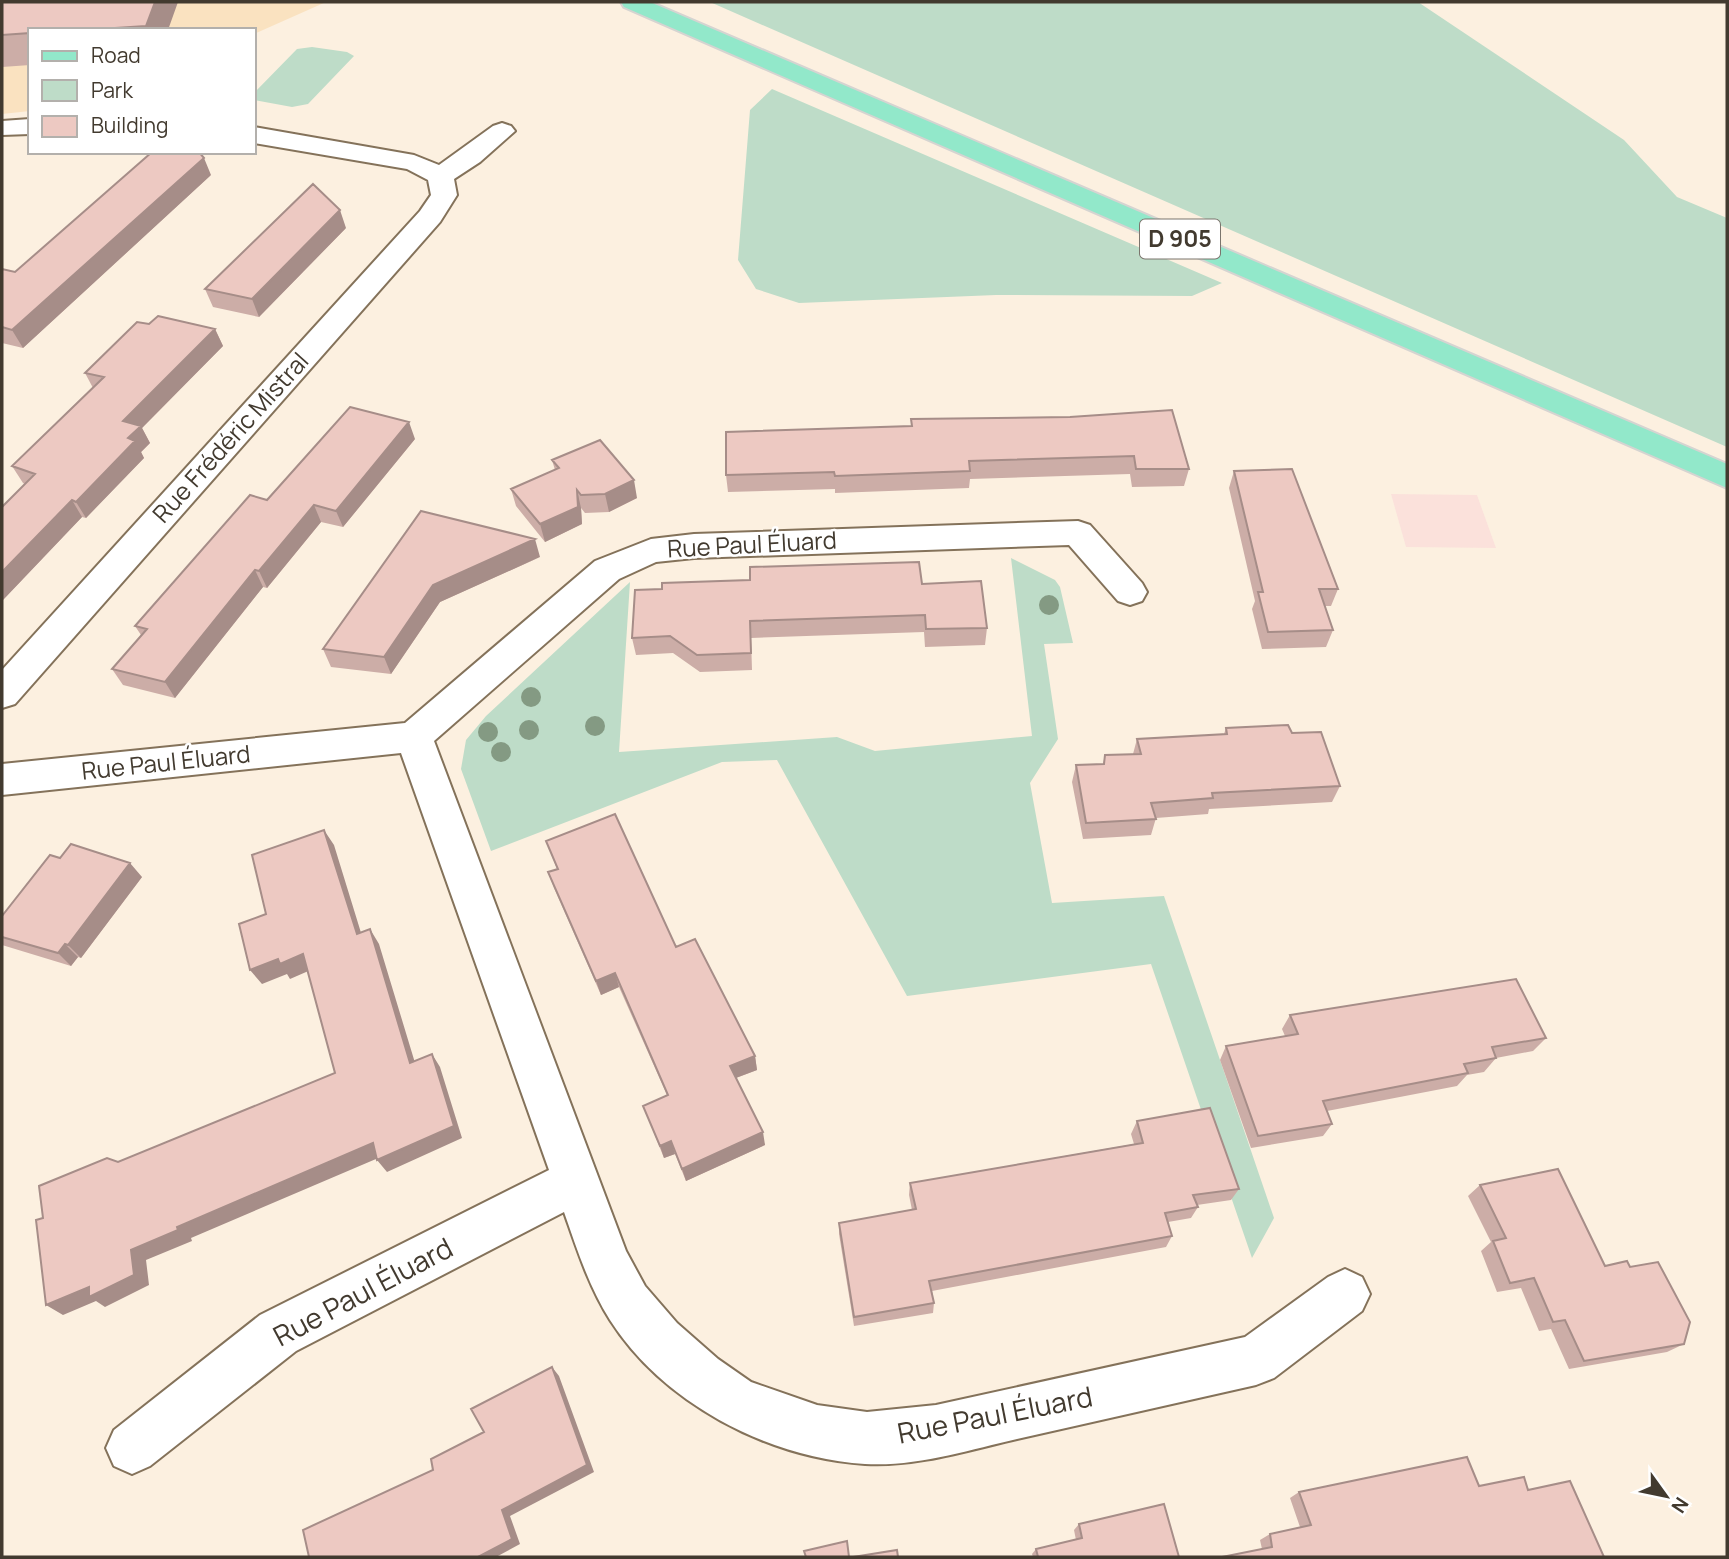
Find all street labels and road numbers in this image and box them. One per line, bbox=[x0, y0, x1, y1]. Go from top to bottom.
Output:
road number: D 905 bbox=[1140, 220, 1220, 258]
street label: Rue Frédéric Mistral bbox=[144, 345, 315, 529]
street label: Rue Paul Éluard bbox=[666, 523, 837, 564]
street label: Rue Paul Éluard bbox=[80, 736, 252, 787]
street label: Rue Paul Éluard bbox=[266, 1228, 459, 1354]
street label: Rue Paul Éluard bbox=[894, 1376, 1096, 1452]

